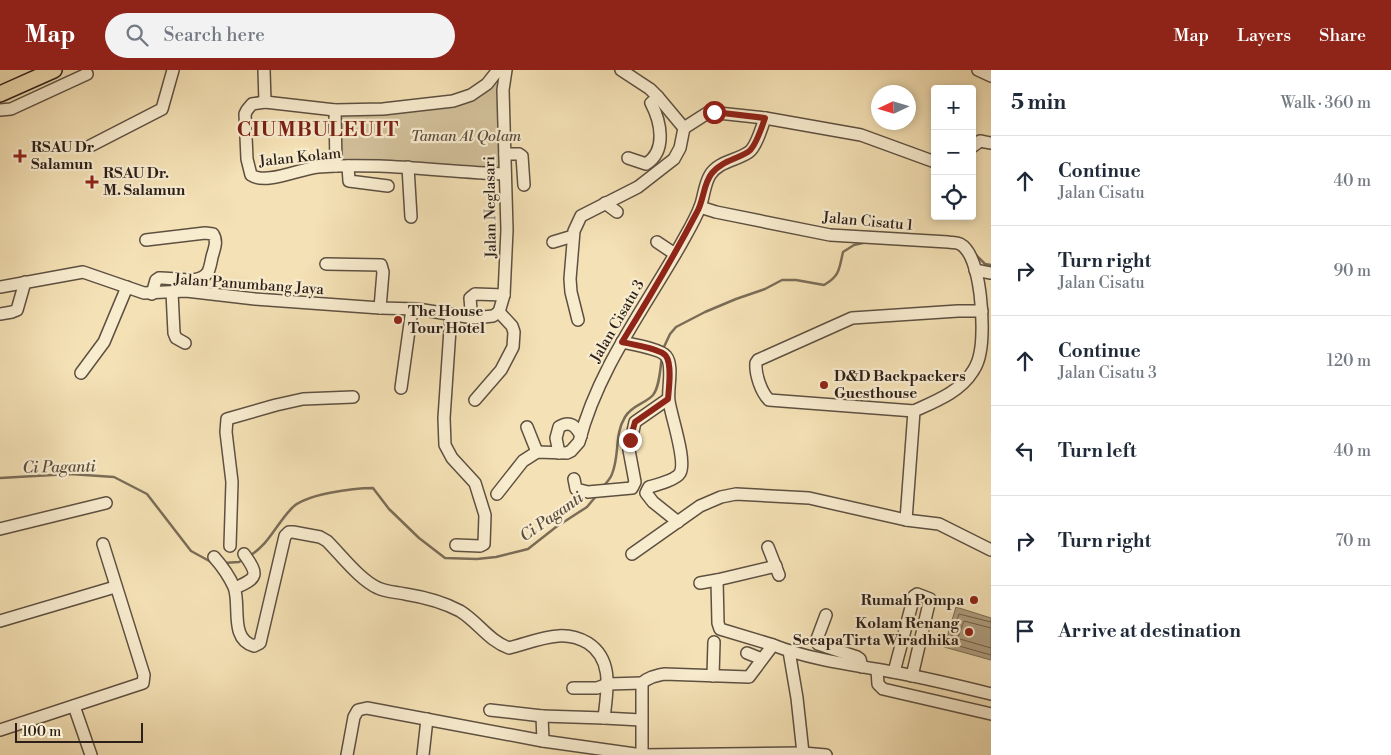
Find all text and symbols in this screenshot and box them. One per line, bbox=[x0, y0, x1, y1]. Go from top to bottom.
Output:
search box bbox=[105, 13, 455, 58]
text: Map bbox=[25, 20, 75, 50]
icon: search bbox=[123, 21, 151, 49]
text: Search here bbox=[163, 23, 265, 47]
text: Map bbox=[1174, 24, 1209, 47]
text: Layers bbox=[1237, 24, 1291, 47]
text: Share bbox=[1319, 24, 1366, 47]
north arrow bbox=[871, 85, 916, 130]
map controls bbox=[931, 85, 976, 220]
button: + bbox=[931, 85, 976, 130]
text: 5 min bbox=[1011, 90, 1066, 116]
text: Walk · 360 m bbox=[1281, 93, 1371, 113]
route start bbox=[703, 101, 726, 124]
district label: CIUMBULEUIT bbox=[237, 118, 399, 143]
park label: Taman Al Qolam bbox=[411, 127, 522, 146]
button: − bbox=[931, 130, 976, 175]
place label: RSAU Dr Salamun bbox=[31, 138, 95, 174]
street label: Jalan Kolam bbox=[257, 144, 342, 171]
marker: RSAU Dr Salamun bbox=[13, 149, 27, 163]
street label: Jalan Neglasari bbox=[480, 156, 501, 259]
text: Continue bbox=[1058, 159, 1141, 183]
place label: RSAU Dr. M. Salamun bbox=[103, 164, 186, 200]
icon: ahead bbox=[1011, 167, 1039, 195]
text: 40 m bbox=[1334, 171, 1371, 191]
marker: RSAU Dr. M. Salamun bbox=[85, 175, 99, 189]
button: locate bbox=[931, 175, 976, 220]
text: Jalan Cisatu bbox=[1058, 183, 1145, 203]
street label: Jalan Cisatu 1 bbox=[821, 208, 915, 235]
text: Turn right bbox=[1058, 249, 1151, 273]
icon: right bbox=[1011, 257, 1039, 285]
text: 90 m bbox=[1333, 261, 1371, 281]
street label: Jalan Panumbang Jaya bbox=[172, 270, 325, 299]
text: Jalan Cisatu bbox=[1058, 273, 1145, 293]
street label: Jalan Cisatu 3 bbox=[586, 276, 649, 367]
place label: The House Tour Hotel bbox=[408, 302, 485, 338]
marker: The House Tour Hotel bbox=[392, 314, 404, 326]
text: Continue bbox=[1058, 339, 1141, 363]
icon: ahead bbox=[1011, 347, 1039, 375]
text: 120 m bbox=[1327, 351, 1371, 371]
text: Jalan Cisatu 3 bbox=[1058, 363, 1157, 383]
place label: D&D Backpackers Guesthouse bbox=[834, 367, 966, 403]
marker: D&D Backpackers Guesthouse bbox=[818, 379, 830, 391]
route end bbox=[619, 429, 642, 452]
icon: left bbox=[1011, 437, 1039, 465]
text: Turn left bbox=[1058, 439, 1137, 463]
text: 40 m bbox=[1334, 441, 1371, 461]
water label: Ci Paganti bbox=[22, 456, 96, 478]
water label: Ci Paganti bbox=[516, 488, 587, 546]
icon: right bbox=[1011, 527, 1039, 555]
text: Turn right bbox=[1058, 529, 1151, 553]
text: 70 m bbox=[1335, 531, 1371, 551]
place label: Rumah Pompa bbox=[861, 591, 965, 610]
marker: Rumah Pompa bbox=[968, 594, 980, 606]
place label: Kolam Renang SecapaTirta Wiradhika bbox=[793, 614, 960, 650]
icon: arrive bbox=[1011, 617, 1039, 645]
text: Arrive at destination bbox=[1058, 619, 1241, 643]
marker: Kolam Renang SecapaTirta Wiradhika bbox=[963, 626, 975, 638]
scale bar bbox=[15, 720, 142, 743]
text: 100 m bbox=[22, 723, 61, 741]

